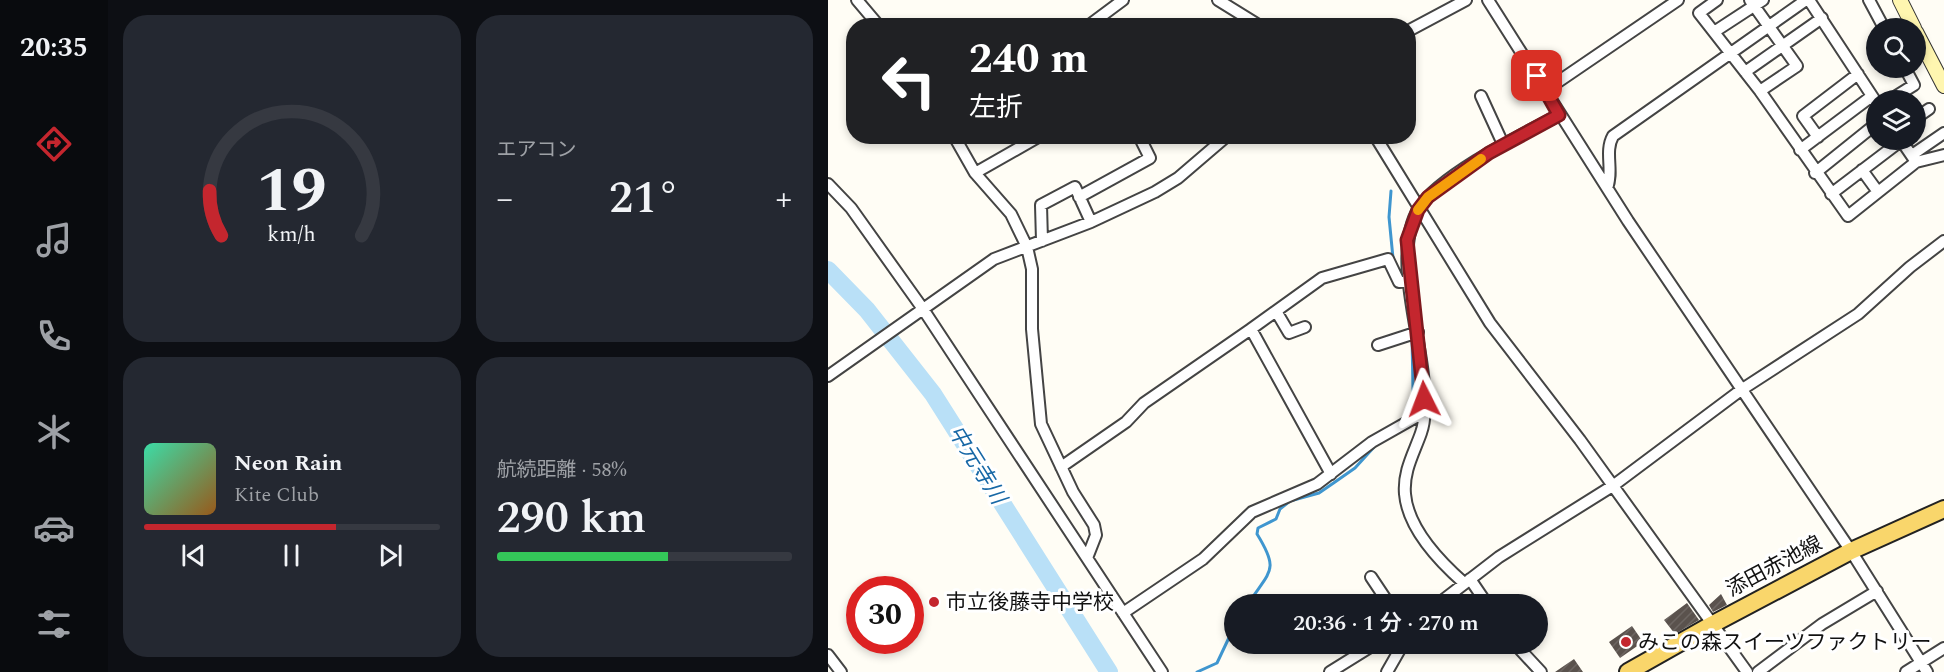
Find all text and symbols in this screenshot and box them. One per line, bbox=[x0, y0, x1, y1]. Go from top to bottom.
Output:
map controls bbox=[1866, 18, 1926, 150]
button: search bbox=[1866, 18, 1926, 78]
text: 20:35 bbox=[20, 27, 88, 69]
text: 240 m bbox=[969, 28, 1088, 91]
icon: left bbox=[870, 42, 948, 120]
pin bbox=[1511, 50, 1562, 101]
icon: arrive bbox=[1520, 59, 1553, 92]
text: 左折 bbox=[969, 87, 1023, 129]
button: layers bbox=[1866, 90, 1926, 150]
icon: directions bbox=[33, 123, 75, 165]
text: エアコン bbox=[497, 135, 577, 165]
text: 19 bbox=[257, 144, 327, 239]
text: 21° bbox=[609, 164, 680, 233]
text: − bbox=[497, 174, 513, 224]
text: + bbox=[776, 174, 792, 224]
text: km/h bbox=[268, 218, 316, 251]
icon: music bbox=[33, 219, 75, 261]
icon: phone bbox=[33, 315, 75, 357]
position arrow bbox=[1392, 367, 1456, 431]
icon: climate bbox=[33, 411, 75, 453]
water label: 中元寺川 bbox=[939, 419, 1015, 513]
text: Neon Rain bbox=[234, 447, 342, 480]
text: 航続距離 · 58% bbox=[497, 455, 627, 485]
text: Kite Club bbox=[234, 480, 319, 510]
text: 290 km bbox=[497, 484, 646, 553]
icon: car bbox=[33, 507, 75, 549]
street label: 添田赤池線 bbox=[1721, 528, 1828, 606]
icon: previous bbox=[177, 539, 210, 572]
icon: pause bbox=[275, 539, 308, 572]
icon: next bbox=[374, 539, 407, 572]
speed limit sign: 30 bbox=[846, 576, 924, 654]
place label: 市立後藤寺中学校 bbox=[946, 587, 1114, 619]
marker: 市立後藤寺中学校 bbox=[927, 595, 941, 609]
icon: filters bbox=[33, 603, 75, 645]
text: 20:36 · 1 分 · 270 m bbox=[1293, 607, 1479, 640]
place label: みこの森スイーツファクトリー bbox=[1638, 627, 1932, 659]
marker: みこの森スイーツファクトリー bbox=[1619, 635, 1633, 649]

